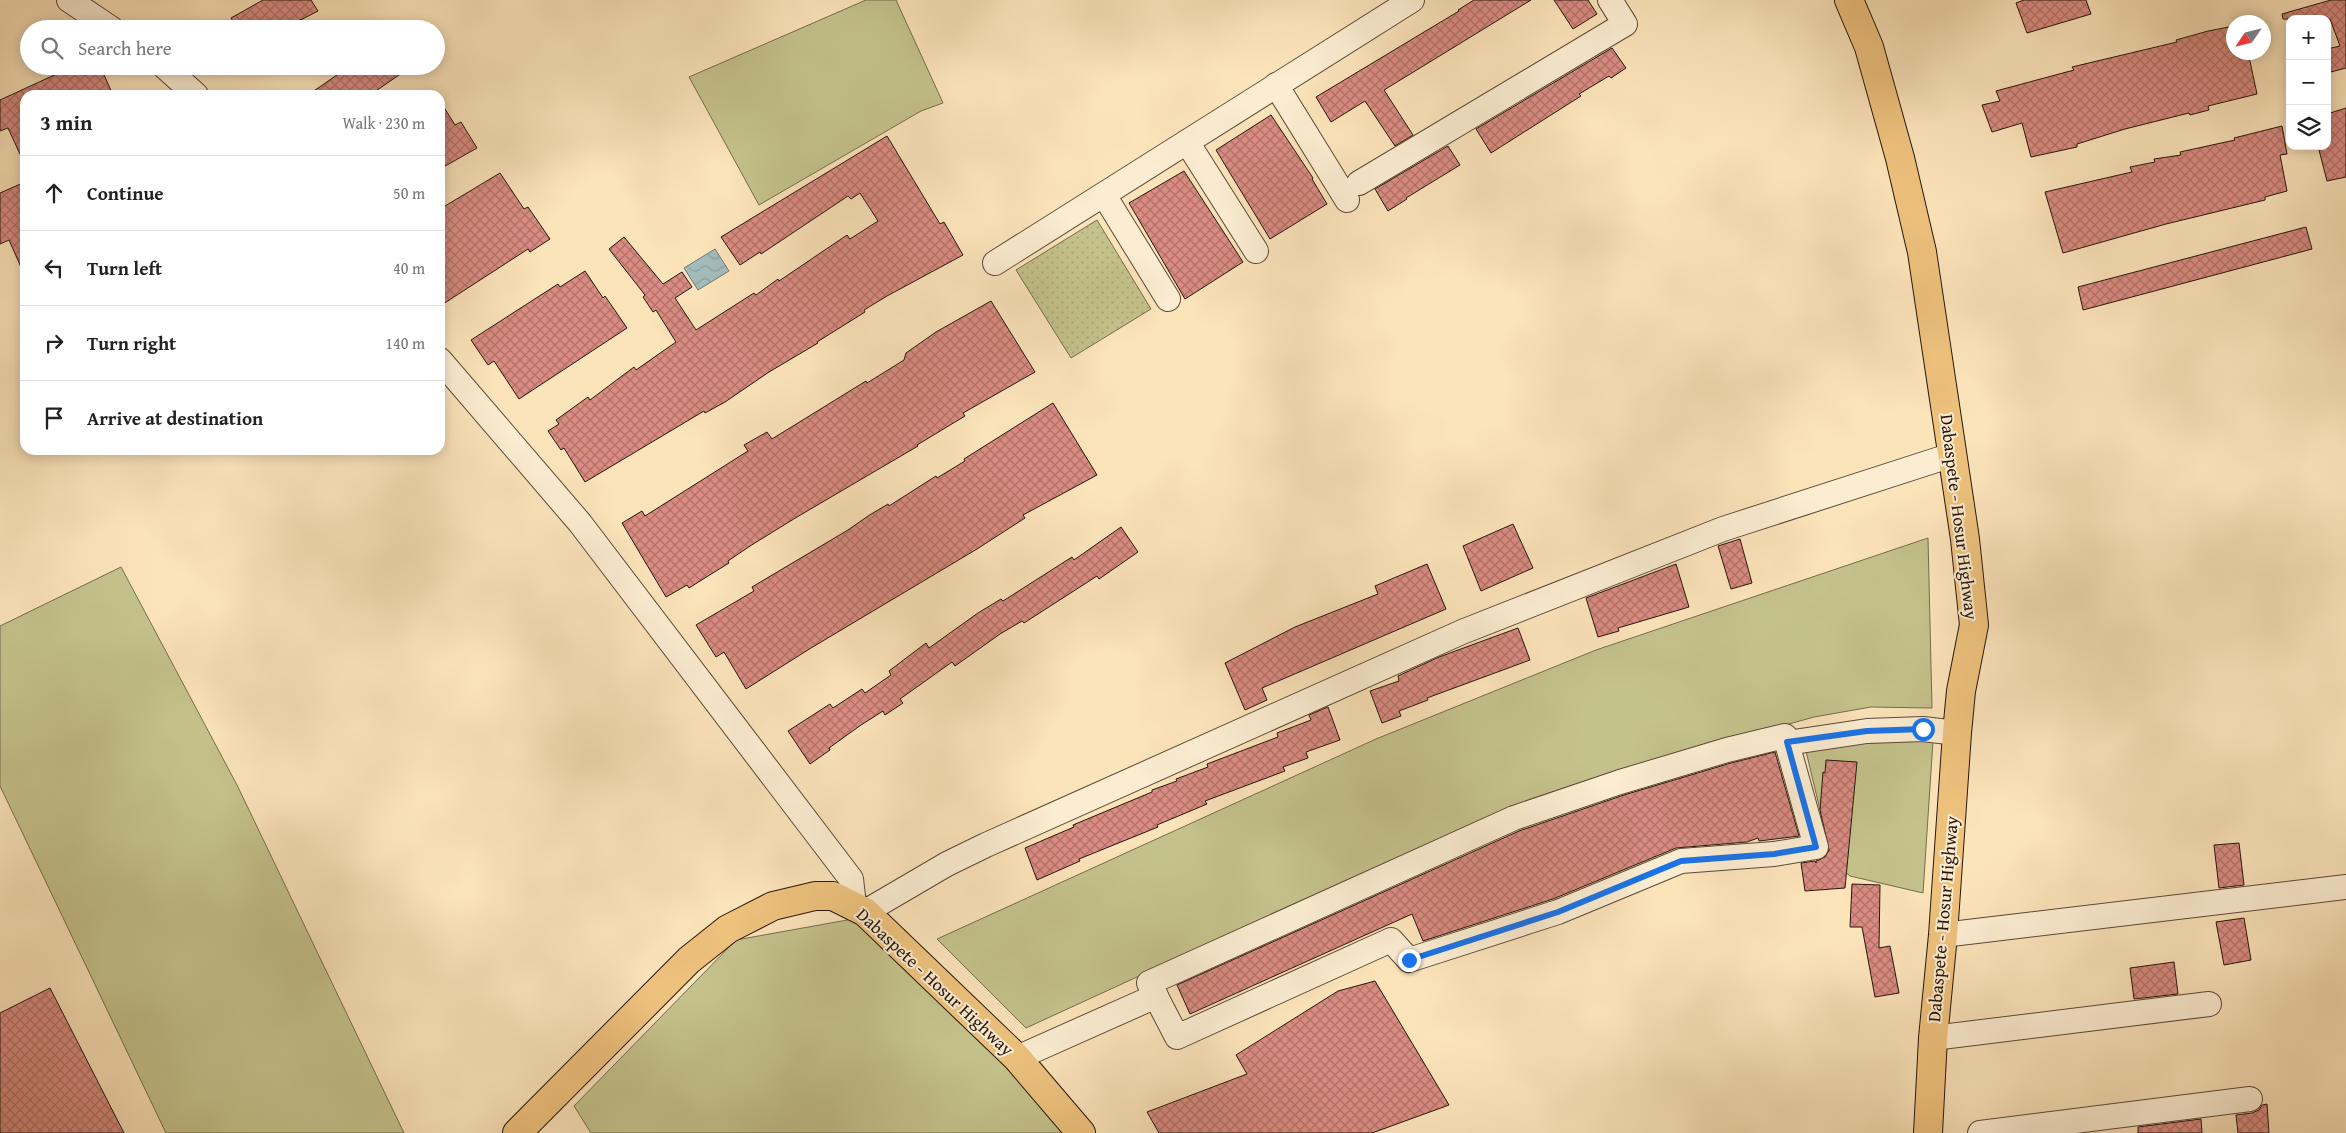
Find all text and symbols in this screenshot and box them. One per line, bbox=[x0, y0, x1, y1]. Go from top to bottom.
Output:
north arrow bbox=[2226, 15, 2271, 60]
map controls bbox=[2286, 15, 2331, 150]
button: + bbox=[2286, 15, 2331, 60]
search box bbox=[20, 20, 445, 75]
icon: search bbox=[38, 34, 66, 62]
text: Search here bbox=[78, 34, 172, 62]
button: − bbox=[2286, 60, 2331, 105]
button: layers bbox=[2286, 105, 2331, 150]
text: 3 min bbox=[40, 107, 92, 138]
text: Walk · 230 m bbox=[342, 111, 425, 135]
icon: ahead bbox=[40, 179, 68, 207]
text: Continue bbox=[87, 179, 164, 207]
text: 50 m bbox=[393, 181, 425, 205]
icon: left bbox=[40, 254, 68, 282]
text: Turn left bbox=[87, 254, 162, 282]
text: 40 m bbox=[393, 256, 425, 280]
icon: right bbox=[40, 329, 68, 357]
text: Turn right bbox=[87, 329, 176, 357]
text: 140 m bbox=[385, 331, 425, 355]
icon: arrive bbox=[40, 404, 68, 432]
text: Arrive at destination bbox=[87, 404, 263, 432]
street label: Dabaspete - Hosur Highway bbox=[1933, 413, 1986, 621]
route start bbox=[1912, 718, 1935, 741]
street label: Dabaspete - Hosur Highway bbox=[1920, 815, 1965, 1023]
street label: Dabaspete - Hosur Highway bbox=[850, 901, 1020, 1062]
route end bbox=[1398, 949, 1421, 972]

